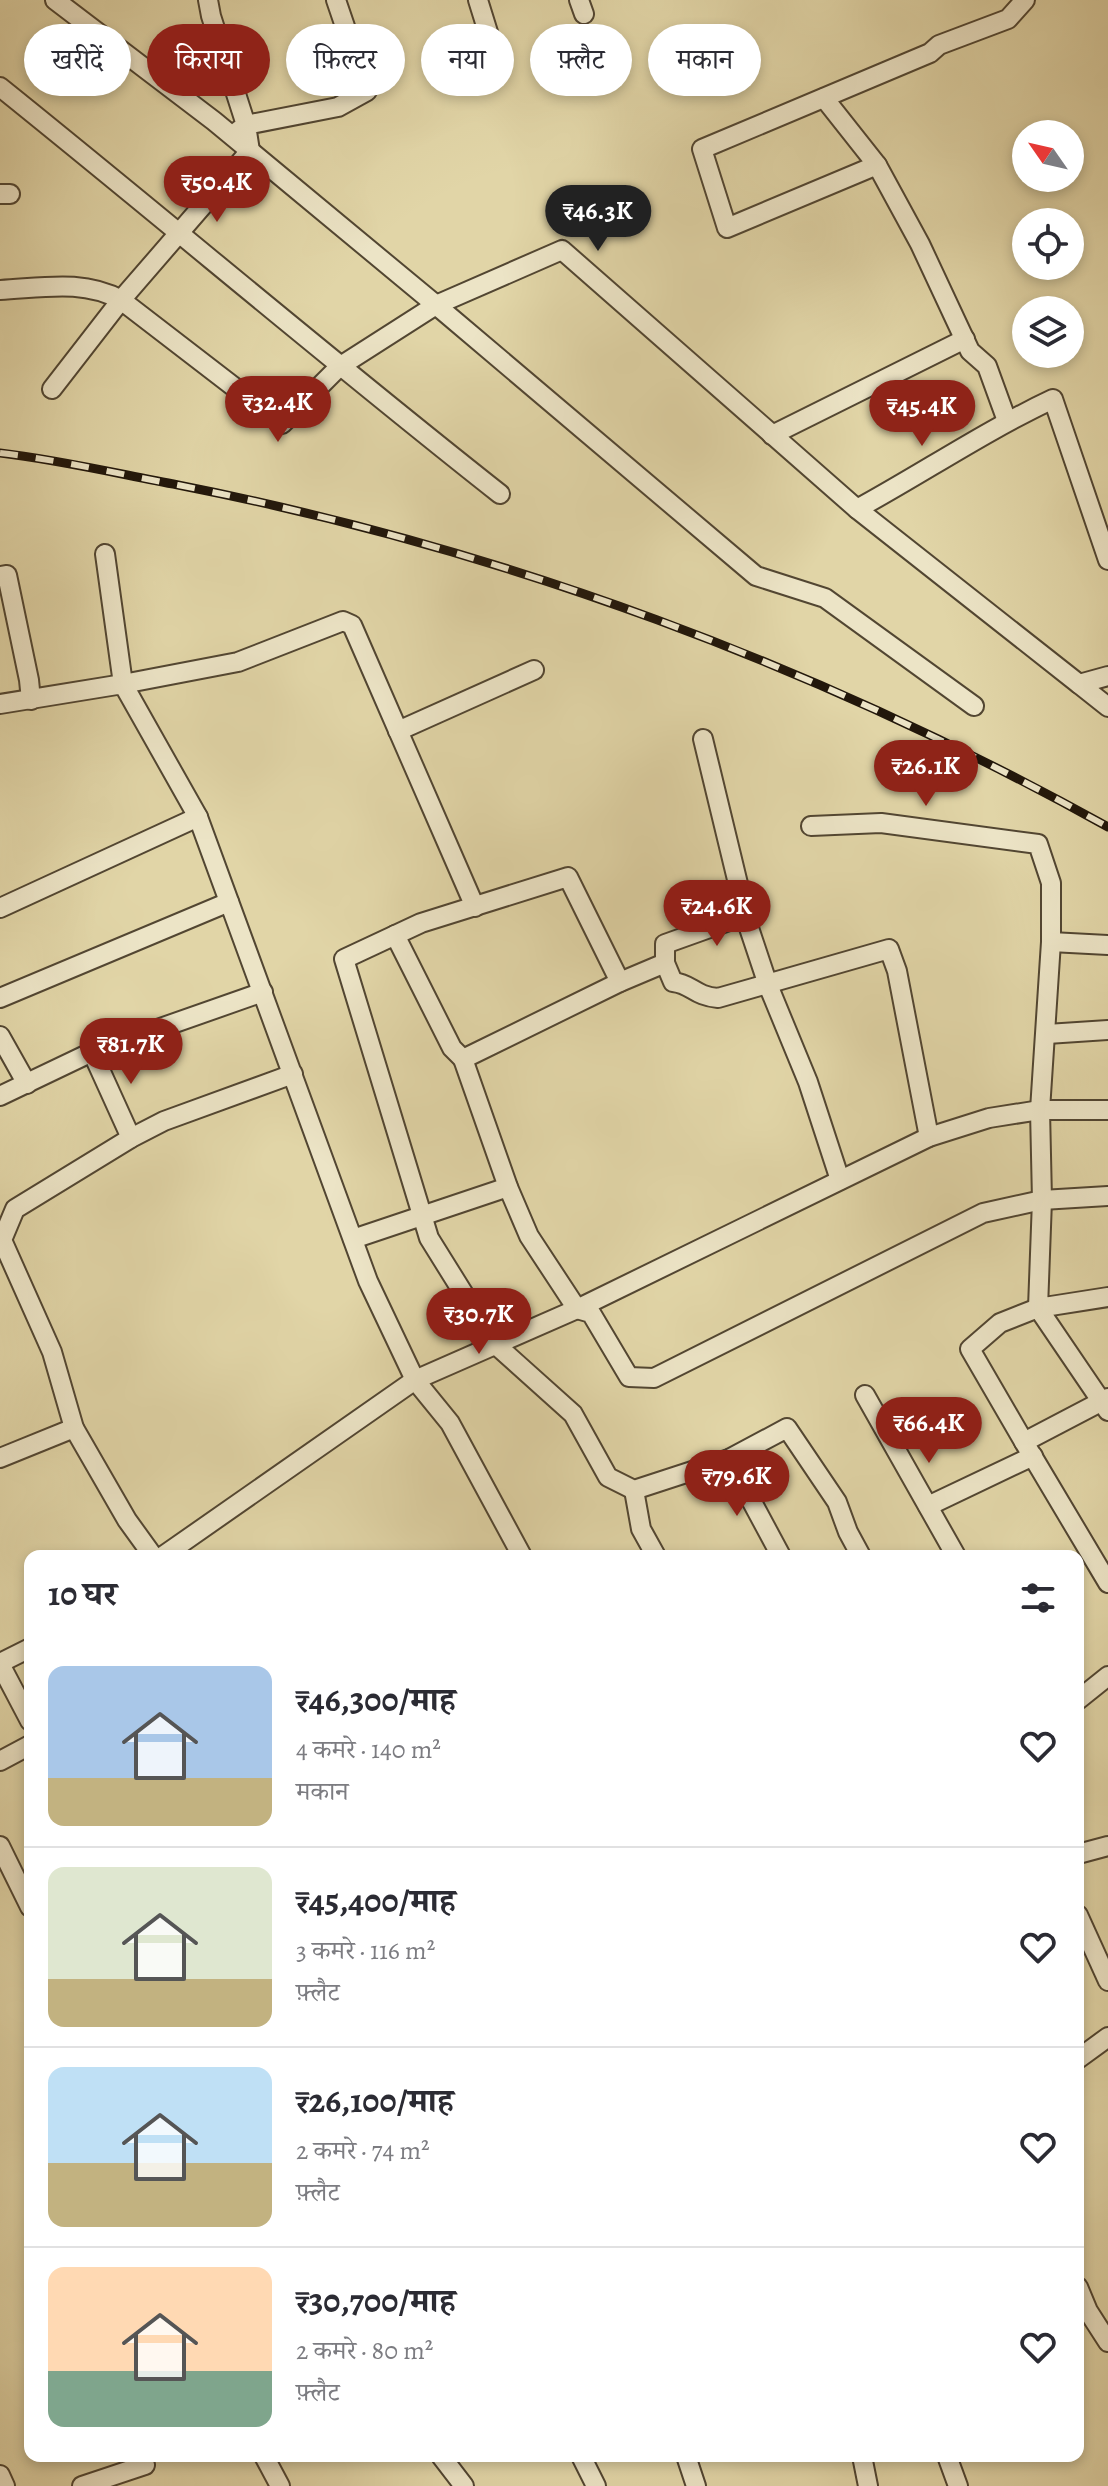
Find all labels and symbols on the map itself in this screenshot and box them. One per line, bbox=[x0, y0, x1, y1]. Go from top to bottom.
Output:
north arrow bbox=[1012, 120, 1084, 192]
pin: ₹50.4K bbox=[152, 156, 282, 224]
pin: ₹46.3K bbox=[533, 185, 663, 253]
pin: ₹32.4K bbox=[213, 376, 343, 444]
pin: ₹45.4K bbox=[857, 380, 987, 448]
pin: ₹26.1K bbox=[861, 740, 991, 808]
pin: ₹24.6K bbox=[652, 880, 782, 948]
pin: ₹81.7K bbox=[66, 1018, 196, 1086]
pin: ₹30.7K bbox=[414, 1288, 544, 1356]
pin: ₹66.4K bbox=[864, 1397, 994, 1465]
pin: ₹79.6K bbox=[672, 1450, 802, 1518]

